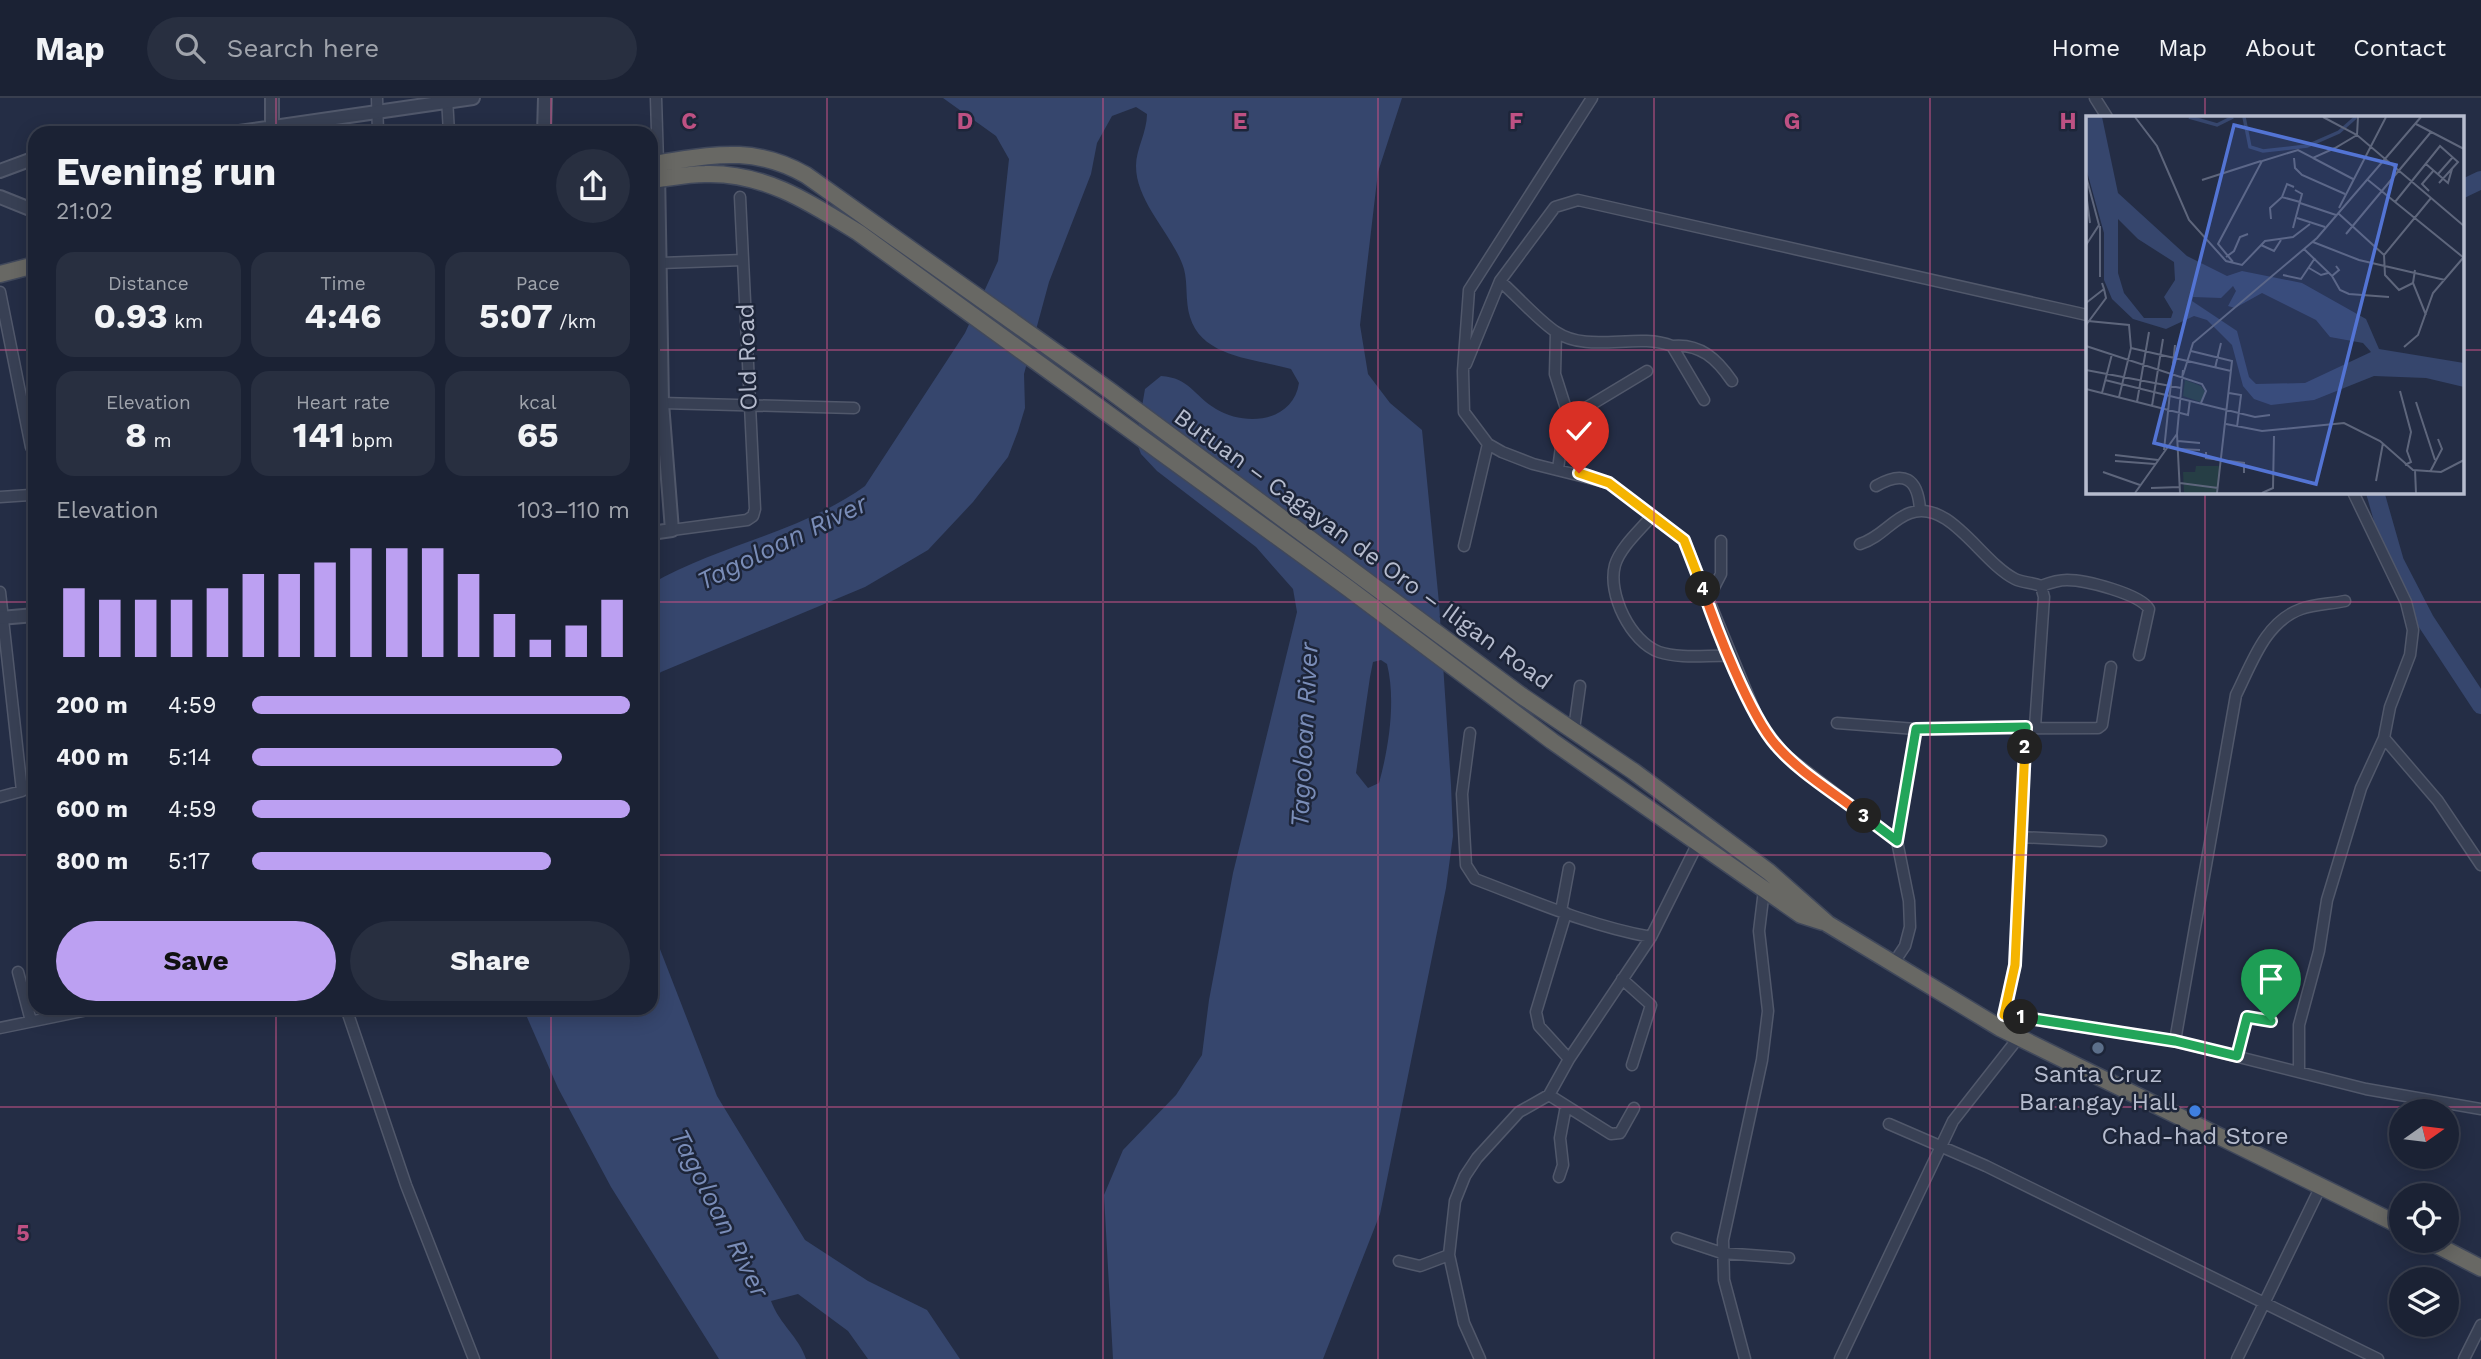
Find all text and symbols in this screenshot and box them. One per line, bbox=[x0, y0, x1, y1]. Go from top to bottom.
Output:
search box bbox=[147, 17, 637, 80]
text: Map bbox=[35, 29, 105, 68]
icon: search bbox=[171, 29, 209, 67]
text: Search here bbox=[227, 33, 379, 63]
text: Home bbox=[2052, 34, 2120, 62]
text: Map bbox=[2158, 34, 2207, 62]
text: About bbox=[2245, 34, 2315, 62]
text: Contact bbox=[2353, 34, 2446, 62]
text: C bbox=[681, 108, 697, 135]
text: D bbox=[957, 108, 973, 135]
text: E bbox=[1233, 108, 1247, 135]
text: F bbox=[1509, 108, 1523, 135]
text: G bbox=[1784, 108, 1800, 135]
text: H bbox=[2059, 108, 2077, 135]
inset map bbox=[2086, 116, 2464, 494]
button: share bbox=[556, 149, 630, 223]
text: Evening run bbox=[56, 150, 276, 194]
text: 21:02 bbox=[56, 198, 113, 225]
text: Distance bbox=[108, 272, 189, 295]
text: Time bbox=[320, 272, 366, 295]
text: Pace bbox=[516, 272, 560, 295]
text: 0.93 bbox=[93, 295, 168, 337]
text: 4:46 bbox=[304, 295, 382, 337]
text: 5:07 bbox=[479, 295, 553, 337]
street label: Old Road bbox=[731, 303, 763, 411]
text: km bbox=[168, 310, 203, 333]
text: /km bbox=[553, 310, 596, 333]
text: Elevation bbox=[106, 391, 191, 414]
text: Heart rate bbox=[296, 391, 390, 414]
text: kcal bbox=[519, 391, 556, 414]
pin bbox=[1549, 401, 1609, 473]
street label: Butuan – Cagayan de Oro – Iligan Road bbox=[1169, 402, 1557, 696]
icon: check bbox=[1560, 412, 1598, 450]
text: 8 bbox=[125, 414, 147, 456]
text: 141 bbox=[293, 414, 345, 456]
text: 65 bbox=[517, 414, 559, 456]
text: m bbox=[147, 429, 172, 452]
text: bpm bbox=[345, 429, 393, 452]
water label: Tagoloan River bbox=[692, 487, 873, 596]
text: Elevation bbox=[56, 497, 159, 524]
text: 103–110 m bbox=[517, 497, 630, 524]
pin: 4 bbox=[1686, 572, 1720, 606]
text: 4 bbox=[1696, 577, 1709, 600]
water label: Tagoloan River bbox=[1284, 641, 1324, 828]
text: 200 m bbox=[56, 692, 128, 719]
text: 4:59 bbox=[168, 692, 216, 719]
pin: 2 bbox=[2008, 730, 2042, 764]
text: 2 bbox=[2019, 735, 2030, 758]
text: 400 m bbox=[56, 744, 129, 771]
text: 5:14 bbox=[168, 744, 211, 771]
text: 600 m bbox=[56, 796, 128, 823]
text: 4:59 bbox=[168, 796, 216, 823]
pin: 3 bbox=[1846, 798, 1882, 834]
text: 3 bbox=[1858, 804, 1869, 827]
text: 800 m bbox=[56, 848, 128, 875]
text: 5:17 bbox=[168, 848, 210, 875]
button: Save bbox=[56, 921, 336, 1001]
button: Share bbox=[350, 921, 630, 1001]
pin bbox=[2241, 949, 2301, 1021]
icon: arrive bbox=[2252, 960, 2290, 998]
pin: 1 bbox=[2004, 1000, 2038, 1034]
text: 1 bbox=[2016, 1005, 2025, 1028]
marker: Santa Cruz Barangay Hall bbox=[2090, 1040, 2106, 1056]
place label: Santa Cruz Barangay Hall bbox=[2019, 1060, 2178, 1116]
north arrow bbox=[2389, 1099, 2459, 1169]
map controls bbox=[2389, 1099, 2459, 1337]
marker: Chad-had Store bbox=[2187, 1103, 2203, 1119]
place label: Chad-had Store bbox=[2102, 1122, 2288, 1150]
water label: Tagoloan River bbox=[665, 1124, 776, 1303]
button: locate bbox=[2389, 1183, 2459, 1253]
text: 5 bbox=[16, 1220, 30, 1247]
button: layers bbox=[2389, 1267, 2459, 1337]

